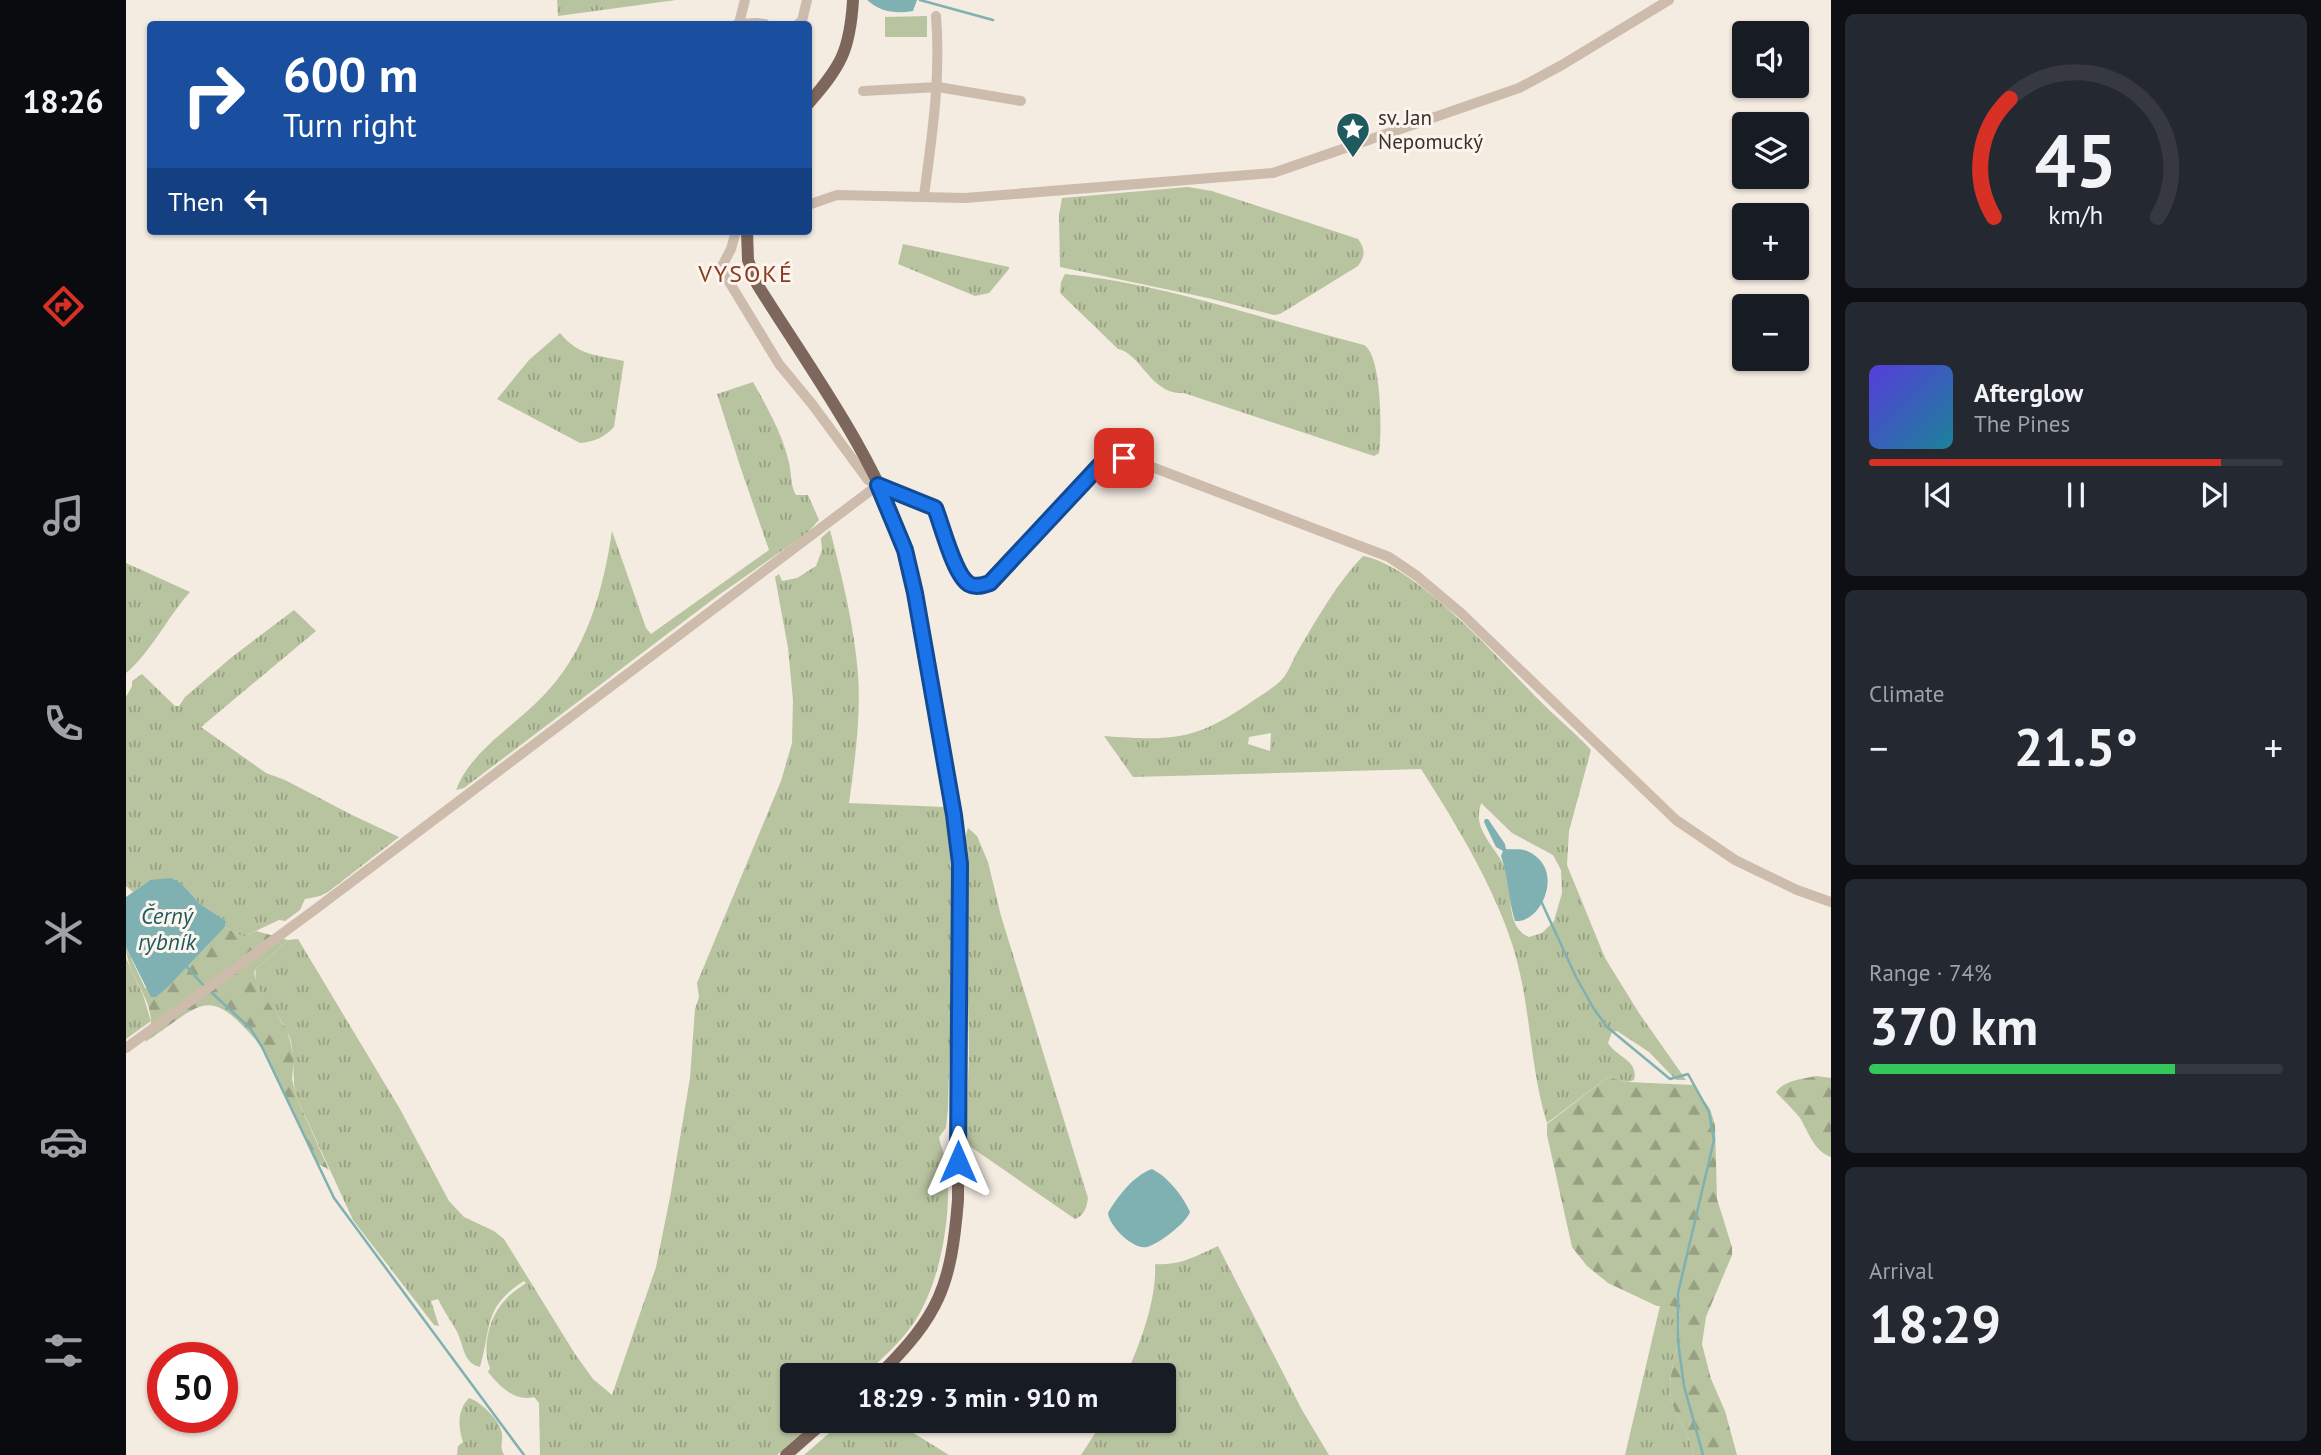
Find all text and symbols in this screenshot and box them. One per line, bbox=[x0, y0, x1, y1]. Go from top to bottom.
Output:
map controls bbox=[1732, 21, 1809, 371]
button: sound bbox=[1732, 21, 1809, 98]
text: 600 m bbox=[283, 42, 418, 106]
icon: right bbox=[168, 49, 259, 140]
text: 18:26 bbox=[22, 80, 104, 122]
text: Turn right bbox=[283, 104, 417, 146]
place label: sv. Jan Nepomucký bbox=[1378, 104, 1483, 155]
place icon: sv. Jan Nepomucký bbox=[1334, 110, 1372, 159]
button: layers bbox=[1732, 112, 1809, 189]
text: 45 bbox=[2035, 113, 2117, 207]
icon: left bbox=[238, 182, 276, 220]
text: Then bbox=[168, 185, 224, 218]
text: km/h bbox=[2049, 199, 2103, 231]
button: + bbox=[1732, 203, 1809, 280]
district label: VYSOKÉ bbox=[697, 258, 794, 289]
icon: directions bbox=[39, 282, 88, 331]
button: − bbox=[1732, 294, 1809, 371]
text: Afterglow bbox=[1974, 376, 2083, 409]
text: The Pines bbox=[1974, 409, 2070, 438]
pin bbox=[1094, 428, 1154, 488]
icon: arrive bbox=[1105, 439, 1143, 477]
icon: previous bbox=[1919, 476, 1957, 514]
icon: pause bbox=[2057, 476, 2095, 514]
icon: next bbox=[2195, 476, 2233, 514]
icon: music bbox=[39, 491, 88, 540]
text: Climate bbox=[1869, 679, 1944, 708]
icon: phone bbox=[39, 699, 88, 748]
text: 21.5° bbox=[2014, 713, 2138, 780]
text: − bbox=[1869, 723, 1888, 772]
text: + bbox=[2264, 723, 2283, 772]
water label: Černý rybník bbox=[138, 901, 198, 956]
icon: climate bbox=[39, 908, 88, 957]
text: Range · 74% bbox=[1869, 958, 1992, 987]
text: 370 km bbox=[1869, 992, 2038, 1059]
icon: car bbox=[39, 1117, 88, 1166]
position arrow bbox=[921, 1125, 995, 1199]
text: Arrival bbox=[1869, 1256, 1933, 1285]
text: 18:29 bbox=[1869, 1290, 2001, 1357]
icon: filters bbox=[39, 1326, 88, 1375]
speed limit sign: 50 bbox=[147, 1342, 238, 1433]
text: 18:29 · 3 min · 910 m bbox=[858, 1381, 1098, 1414]

